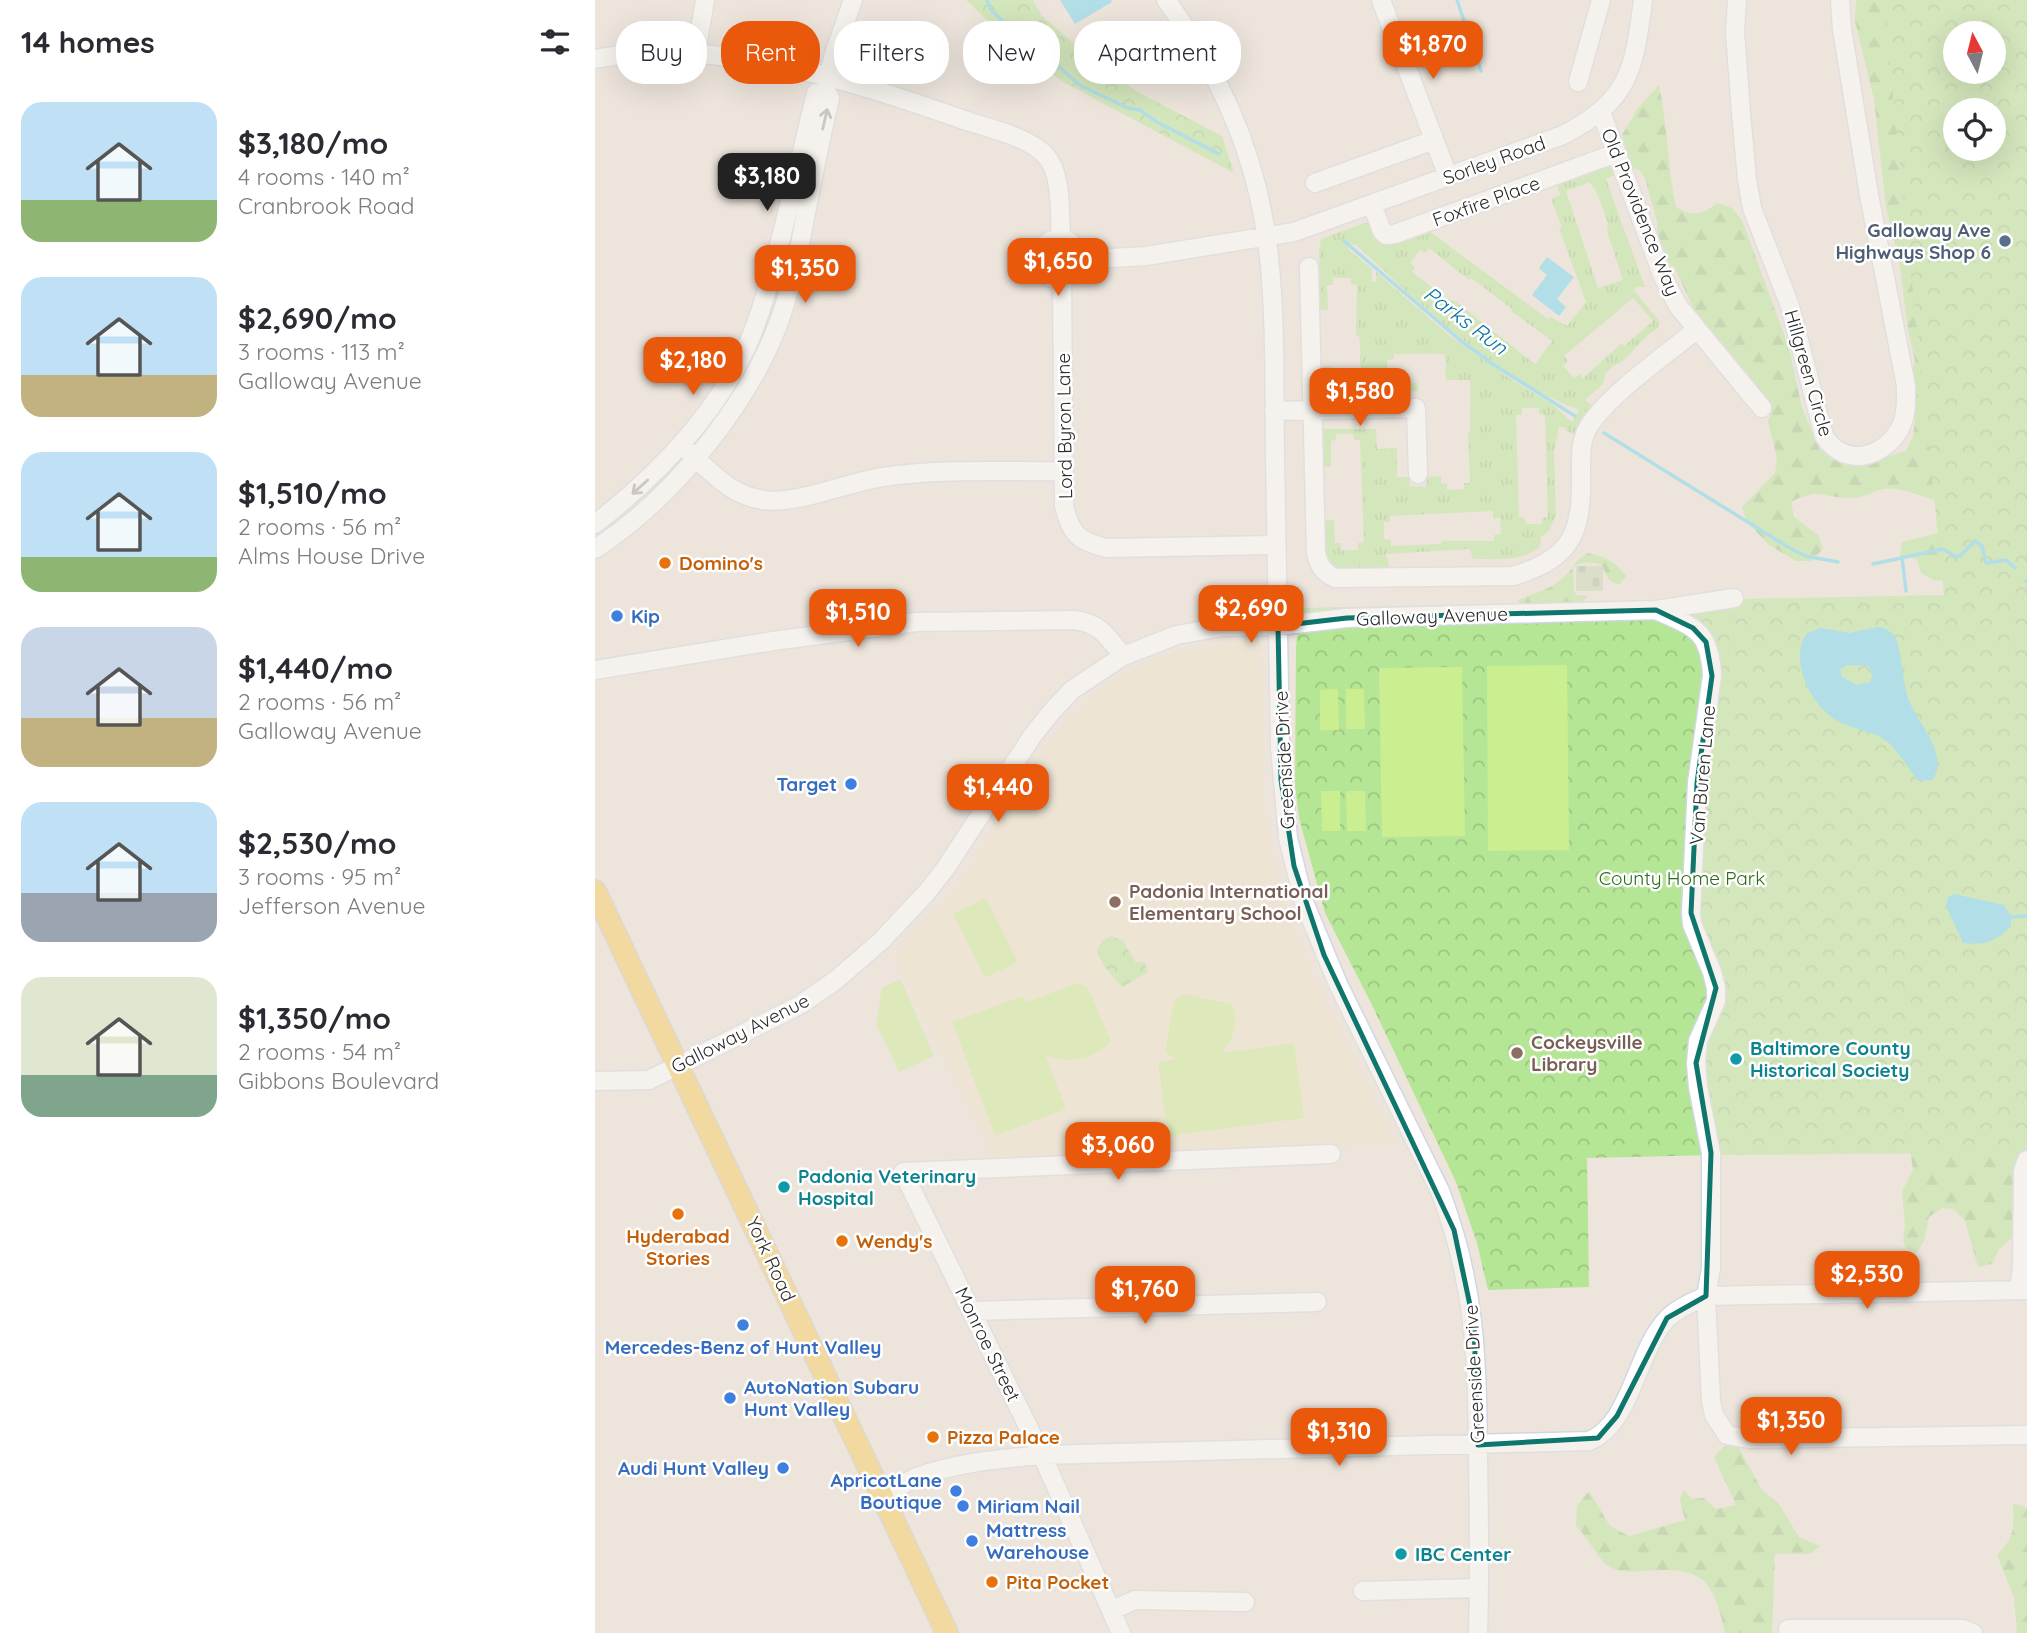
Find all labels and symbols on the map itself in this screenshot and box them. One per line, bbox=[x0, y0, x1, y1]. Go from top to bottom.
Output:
north arrow bbox=[1943, 21, 2005, 84]
pin: $1,870 bbox=[1376, 22, 1490, 81]
one-way arrow bbox=[819, 108, 833, 131]
street label: Old Providence Way bbox=[1596, 125, 1686, 299]
street label: Sorley Road bbox=[1439, 130, 1549, 190]
pin: $3,180 bbox=[710, 154, 824, 213]
street label: Foxfire Place bbox=[1429, 170, 1543, 232]
place label: Galloway Ave Highways Shop 6 bbox=[1835, 218, 1991, 264]
marker: Galloway Ave Highways Shop 6 bbox=[1997, 233, 2013, 249]
pin: $1,650 bbox=[1001, 238, 1115, 298]
pin: $1,350 bbox=[748, 246, 862, 305]
water label: Parks Run bbox=[1419, 280, 1514, 360]
street label: Hillgreen Circle bbox=[1779, 307, 1839, 439]
pin: $2,180 bbox=[636, 338, 750, 397]
street label: Lord Byron Lane bbox=[1051, 353, 1077, 499]
pin: $1,580 bbox=[1303, 368, 1417, 428]
one-way arrow bbox=[632, 478, 649, 495]
place label: Domino's bbox=[679, 551, 763, 575]
marker: Domino's bbox=[657, 555, 673, 571]
pin: $2,690 bbox=[1194, 586, 1308, 645]
pin: $1,510 bbox=[801, 590, 915, 649]
street label: Galloway Avenue bbox=[1356, 601, 1508, 631]
place label: Kip bbox=[631, 604, 660, 628]
marker: Kip bbox=[609, 608, 625, 624]
street label: Greenside Drive bbox=[1268, 690, 1300, 830]
street label: Van Buren Lane bbox=[1684, 704, 1720, 846]
pin: $1,440 bbox=[941, 764, 1055, 824]
place label: Target bbox=[776, 772, 837, 796]
marker: Target bbox=[843, 776, 859, 792]
park label: County Home Park bbox=[1599, 866, 1765, 890]
place label: Padonia International Elementary School bbox=[1129, 879, 1329, 925]
marker: Padonia International Elementary School bbox=[1107, 894, 1123, 910]
street label: Galloway Avenue bbox=[667, 988, 813, 1078]
place label: Cockeysville Library bbox=[1531, 1030, 1643, 1076]
place label: Baltimore County Historical Society bbox=[1750, 1036, 1911, 1082]
marker: Cockeysville Library bbox=[1509, 1045, 1525, 1061]
marker: Baltimore County Historical Society bbox=[1728, 1051, 1744, 1067]
pin: $3,060 bbox=[1061, 1122, 1175, 1182]
place label: Padonia Veterinary Hospital bbox=[798, 1164, 976, 1210]
marker: Padonia Veterinary Hospital bbox=[776, 1179, 792, 1195]
marker: Hyderabad Stories bbox=[670, 1206, 686, 1222]
street label: York Road bbox=[741, 1213, 801, 1305]
place label: Hyderabad Stories bbox=[626, 1224, 730, 1270]
place label: Wendy's bbox=[856, 1229, 932, 1253]
marker: Wendy's bbox=[834, 1233, 850, 1249]
pin: $2,530 bbox=[1810, 1252, 1924, 1311]
pin: $1,760 bbox=[1088, 1266, 1202, 1326]
street label: Monroe Street bbox=[950, 1283, 1026, 1405]
street label: Greenside Drive bbox=[1458, 1304, 1490, 1444]
marker: Mercedes-Benz of Hunt Valley bbox=[735, 1317, 751, 1333]
place label: Mercedes-Benz of Hunt Valley bbox=[605, 1335, 881, 1359]
place label: AutoNation Subaru Hunt Valley bbox=[744, 1375, 919, 1421]
marker: AutoNation Subaru Hunt Valley bbox=[722, 1390, 738, 1406]
pin: $1,350 bbox=[1734, 1398, 1848, 1457]
pin: $1,310 bbox=[1282, 1408, 1396, 1468]
place label: Pizza Palace bbox=[947, 1425, 1060, 1449]
marker: Pizza Palace bbox=[925, 1429, 941, 1445]
place label: Audi Hunt Valley bbox=[618, 1456, 769, 1480]
marker: Audi Hunt Valley bbox=[775, 1460, 791, 1476]
place label: ApricotLane Boutique bbox=[831, 1468, 942, 1514]
marker: ApricotLane Boutique bbox=[948, 1483, 964, 1499]
place label: Miriam Nail bbox=[977, 1494, 1080, 1518]
marker: Miriam Nail bbox=[955, 1498, 971, 1514]
place label: Mattress Warehouse bbox=[986, 1518, 1089, 1564]
marker: Mattress Warehouse bbox=[964, 1533, 980, 1549]
place label: IBC Center bbox=[1415, 1542, 1511, 1566]
marker: IBC Center bbox=[1393, 1546, 1409, 1562]
place label: Pita Pocket bbox=[1006, 1570, 1109, 1594]
marker: Pita Pocket bbox=[984, 1574, 1000, 1590]

